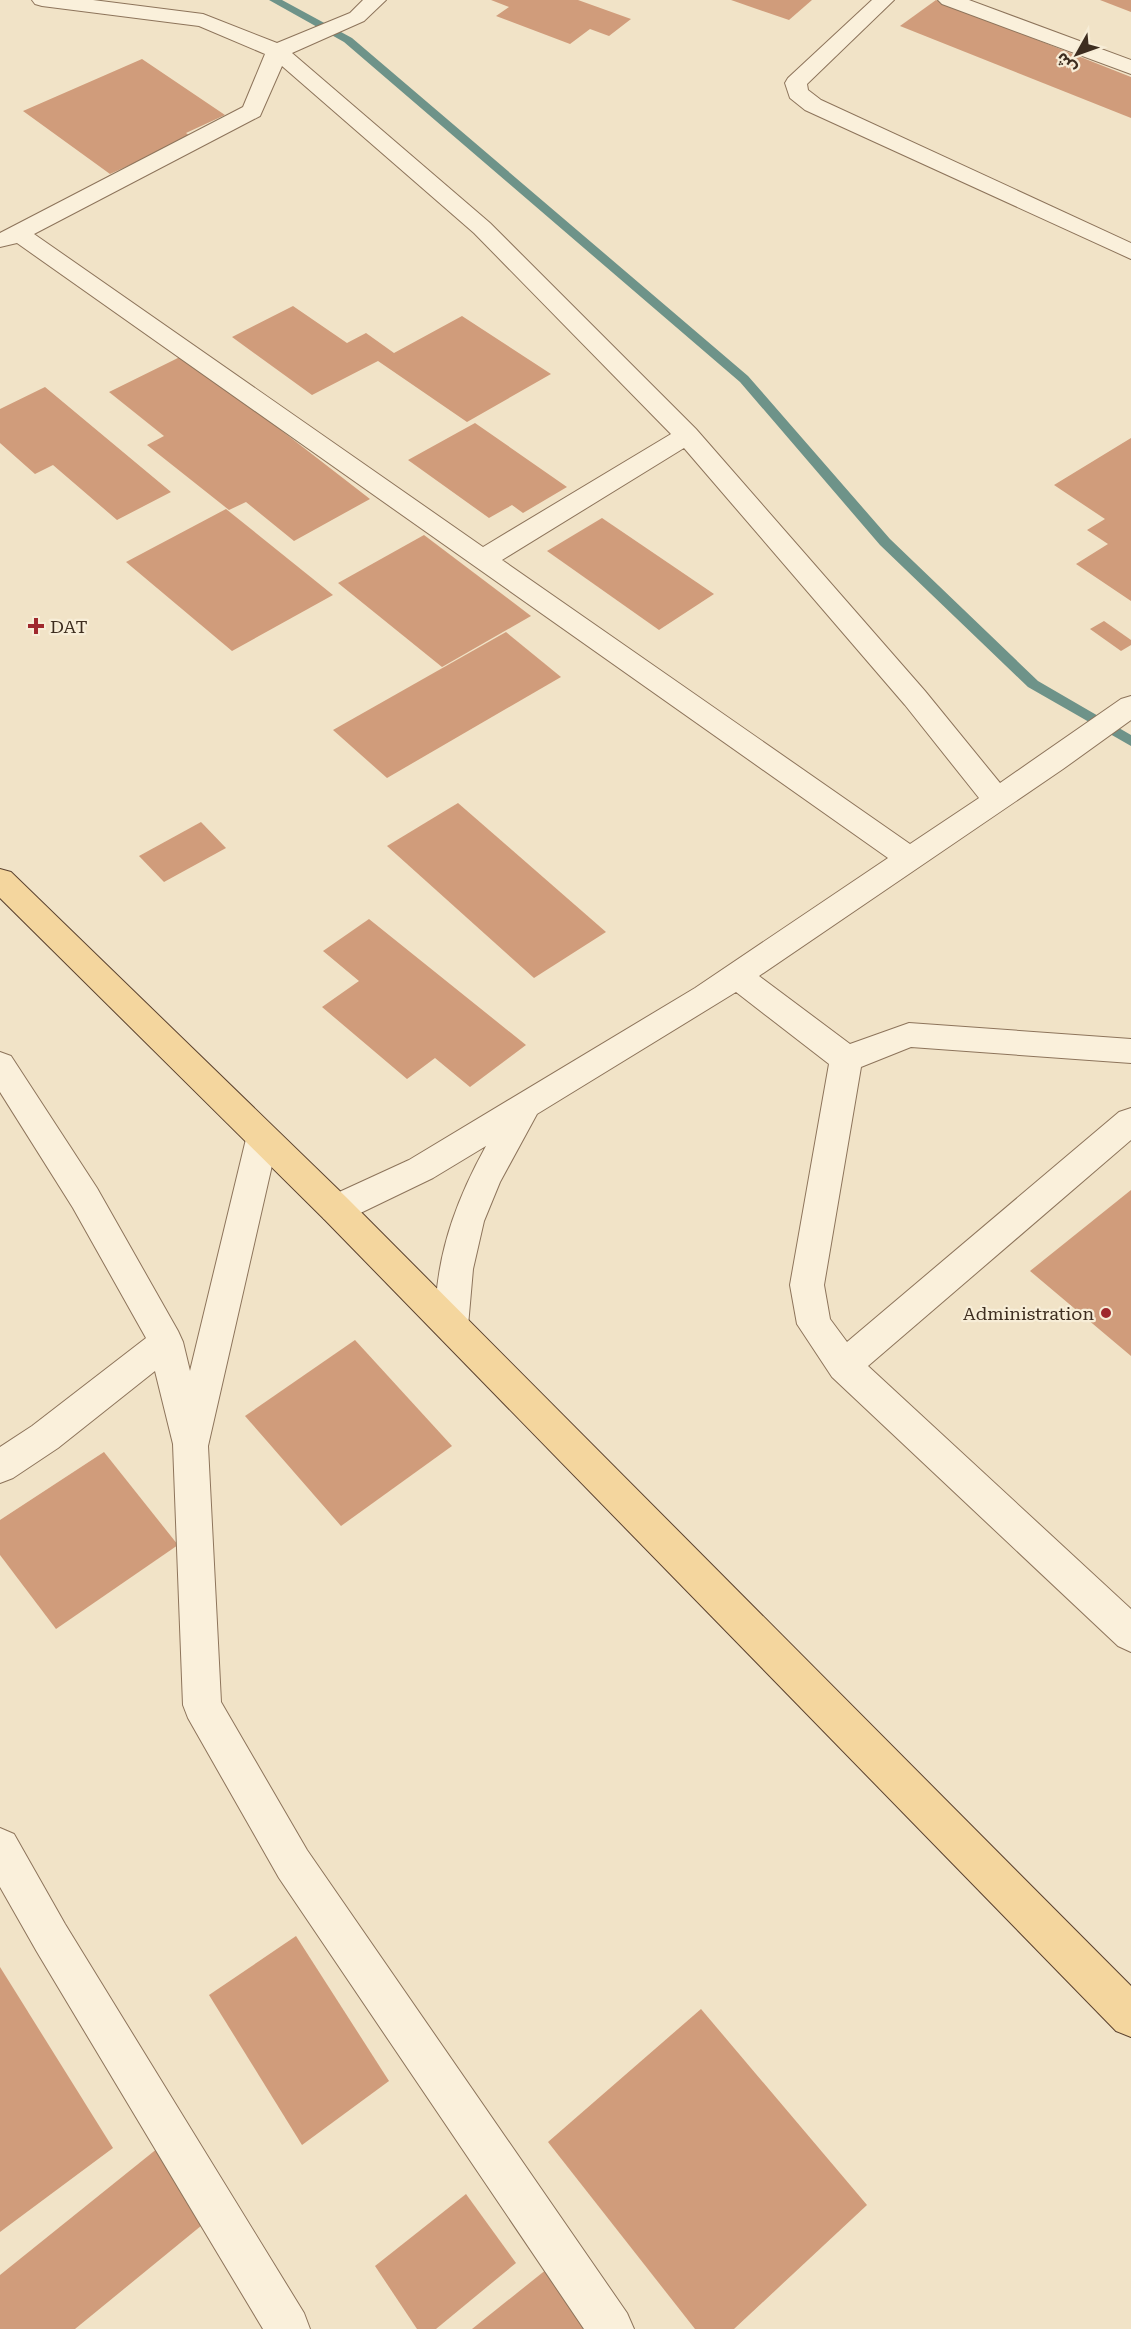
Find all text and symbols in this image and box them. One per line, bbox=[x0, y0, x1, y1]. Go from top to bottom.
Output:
north arrow bbox=[1047, 24, 1107, 84]
text: ش bbox=[1052, 49, 1080, 78]
place label: DAT bbox=[50, 616, 88, 637]
marker: DAT bbox=[27, 617, 45, 635]
place label: Administration bbox=[963, 1303, 1094, 1324]
marker: Administration bbox=[1099, 1306, 1113, 1320]

